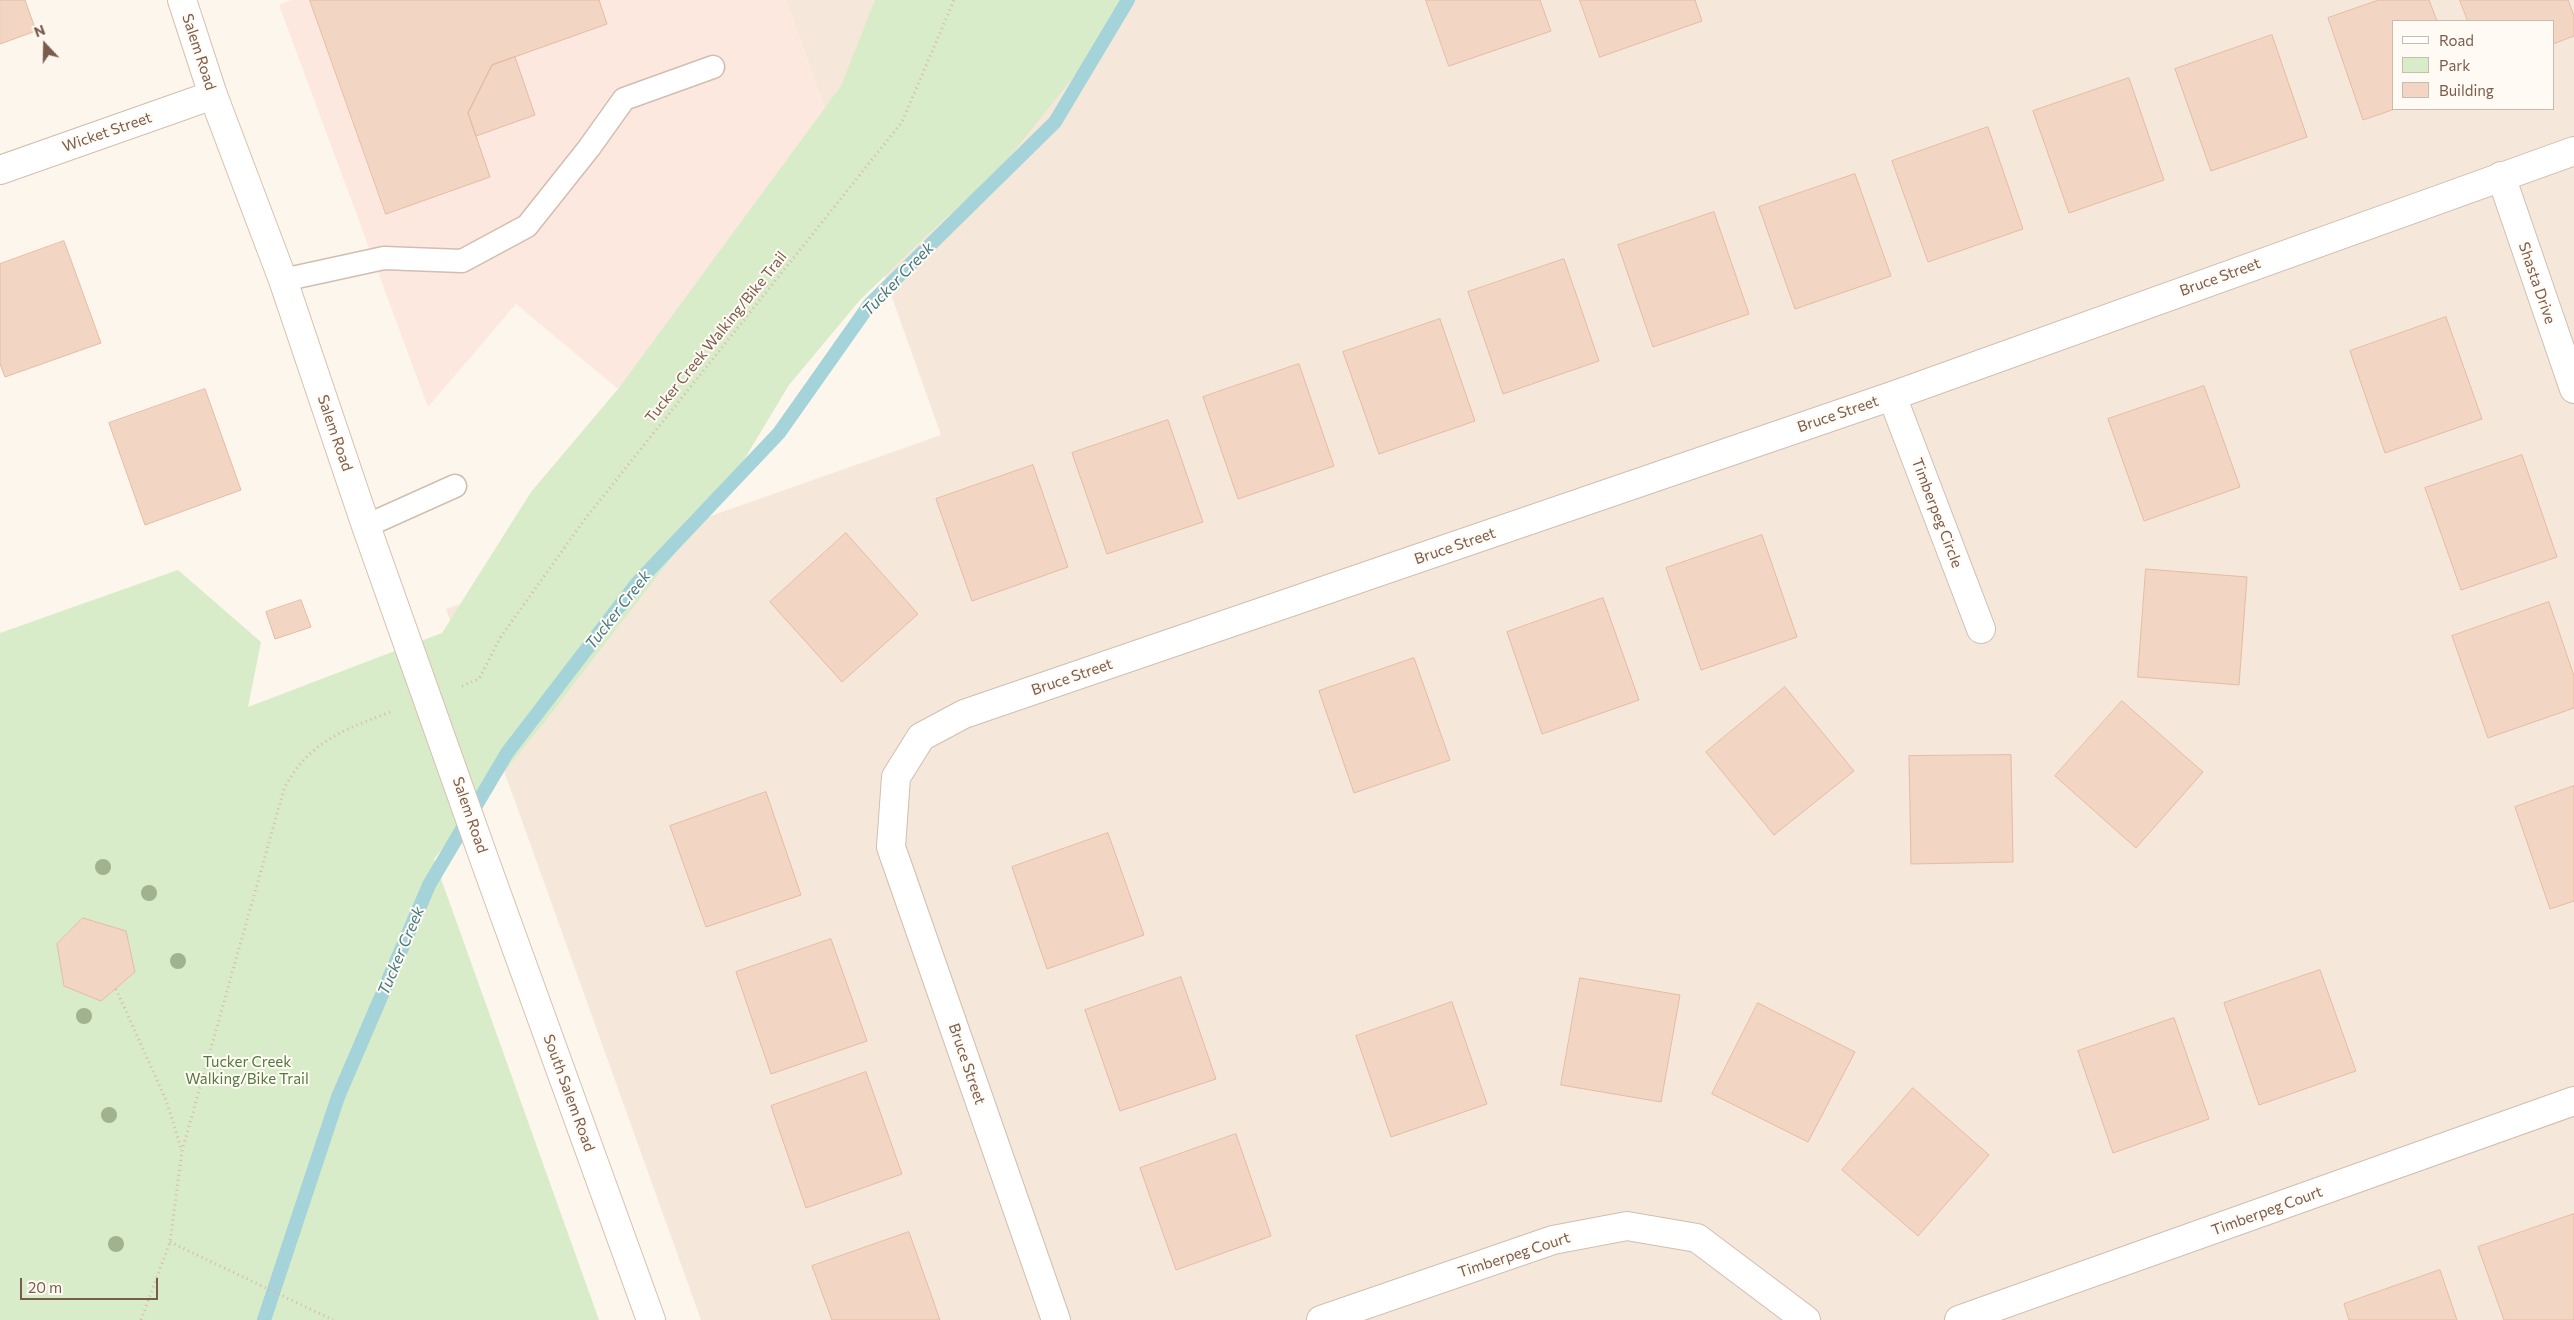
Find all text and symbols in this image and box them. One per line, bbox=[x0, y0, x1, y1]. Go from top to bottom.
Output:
street label: Salem Road bbox=[178, 11, 220, 93]
north arrow bbox=[20, 20, 70, 70]
legend bbox=[2392, 20, 2554, 110]
text: N bbox=[31, 21, 47, 40]
text: Road bbox=[2439, 31, 2474, 49]
text: Park bbox=[2439, 56, 2470, 74]
text: Building bbox=[2439, 81, 2494, 99]
street label: Wicket Street bbox=[60, 108, 154, 156]
water label: Tucker Creek bbox=[858, 238, 938, 320]
street label: Shasta Drive bbox=[2515, 240, 2559, 326]
street label: Tucker Creek Walking/Bike Trail bbox=[641, 248, 791, 426]
street label: Bruce Street bbox=[2177, 254, 2263, 300]
street label: Bruce Street bbox=[1795, 392, 1881, 436]
street label: Salem Road bbox=[314, 393, 356, 473]
street label: Timberpeg Circle bbox=[1908, 456, 1966, 570]
street label: Bruce Street bbox=[1412, 524, 1498, 568]
water label: Tucker Creek bbox=[581, 567, 655, 653]
street label: Bruce Street bbox=[1029, 655, 1115, 699]
street label: Salem Road bbox=[449, 775, 491, 855]
water label: Tucker Creek bbox=[374, 904, 428, 998]
street label: Bruce Street bbox=[945, 1021, 989, 1107]
street label: South Salem Road bbox=[539, 1032, 599, 1154]
park label: Tucker Creek Walking/Bike Trail bbox=[185, 1053, 309, 1088]
street label: Timberpeg Court bbox=[2209, 1183, 2325, 1239]
street label: Timberpeg Court bbox=[1456, 1228, 1572, 1282]
scale bar bbox=[22, 1268, 160, 1300]
text: 20 m bbox=[28, 1278, 62, 1296]

